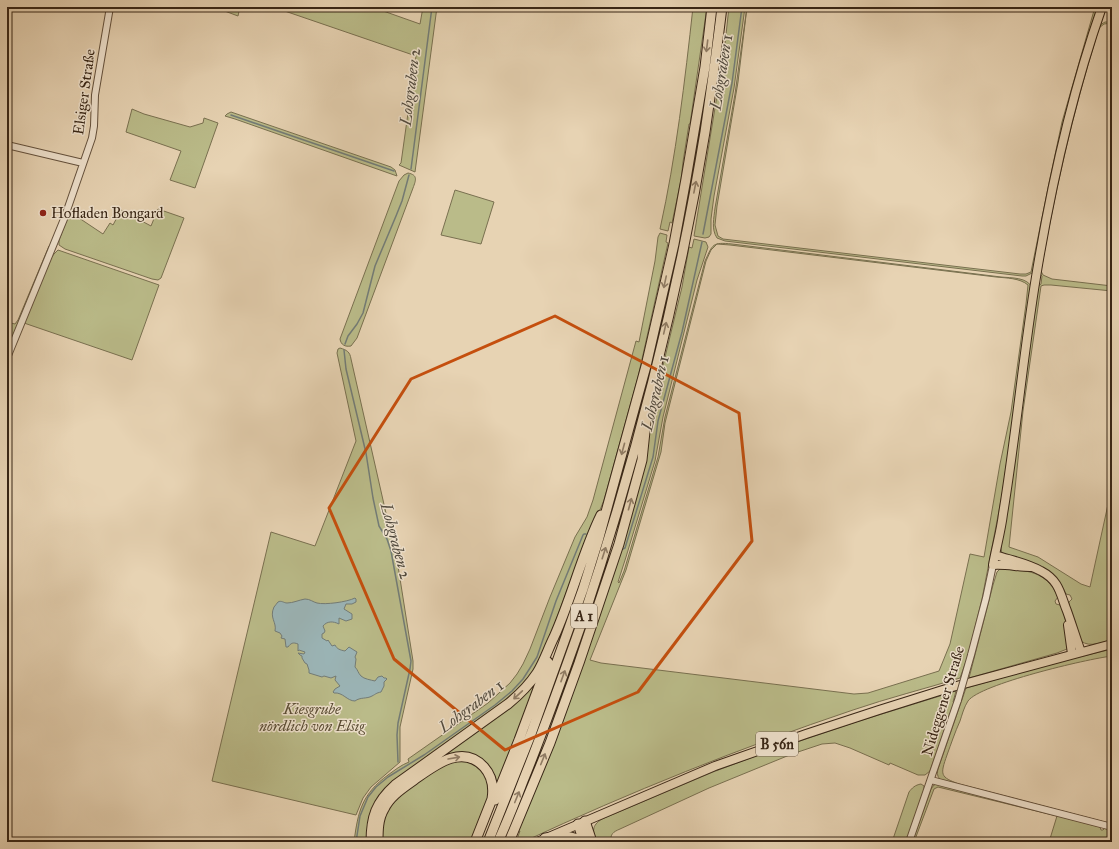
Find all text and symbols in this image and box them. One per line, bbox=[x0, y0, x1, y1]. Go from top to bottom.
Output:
water label: Lohgraben 1 bbox=[705, 33, 736, 112]
one-way arrow bbox=[703, 39, 711, 52]
water label: Lohgraben 2 bbox=[396, 47, 424, 128]
street label: Elsiger Straße bbox=[69, 48, 99, 136]
one-way arrow bbox=[691, 181, 699, 194]
place label: Hofladen Bongard bbox=[51, 204, 164, 222]
marker: Hofladen Bongard bbox=[38, 208, 48, 218]
one-way arrow bbox=[661, 276, 669, 289]
one-way arrow bbox=[662, 322, 669, 335]
water label: Lohgraben 1 bbox=[637, 354, 673, 433]
one-way arrow bbox=[619, 443, 626, 456]
one-way arrow bbox=[627, 498, 634, 511]
water label: Lohgraben 2 bbox=[376, 500, 415, 581]
one-way arrow bbox=[601, 546, 608, 559]
road number: A 1 bbox=[571, 604, 597, 628]
street label: Nideggener Straße bbox=[918, 644, 968, 758]
one-way arrow bbox=[560, 669, 567, 682]
water label: Lohgraben 1 bbox=[434, 675, 507, 737]
one-way arrow bbox=[513, 691, 523, 700]
park label: Kiesgrube nördlich von Elsig bbox=[259, 700, 366, 735]
road number: B 56n bbox=[756, 732, 798, 756]
one-way arrow bbox=[448, 754, 461, 762]
one-way arrow bbox=[540, 754, 548, 766]
one-way arrow bbox=[513, 792, 521, 804]

